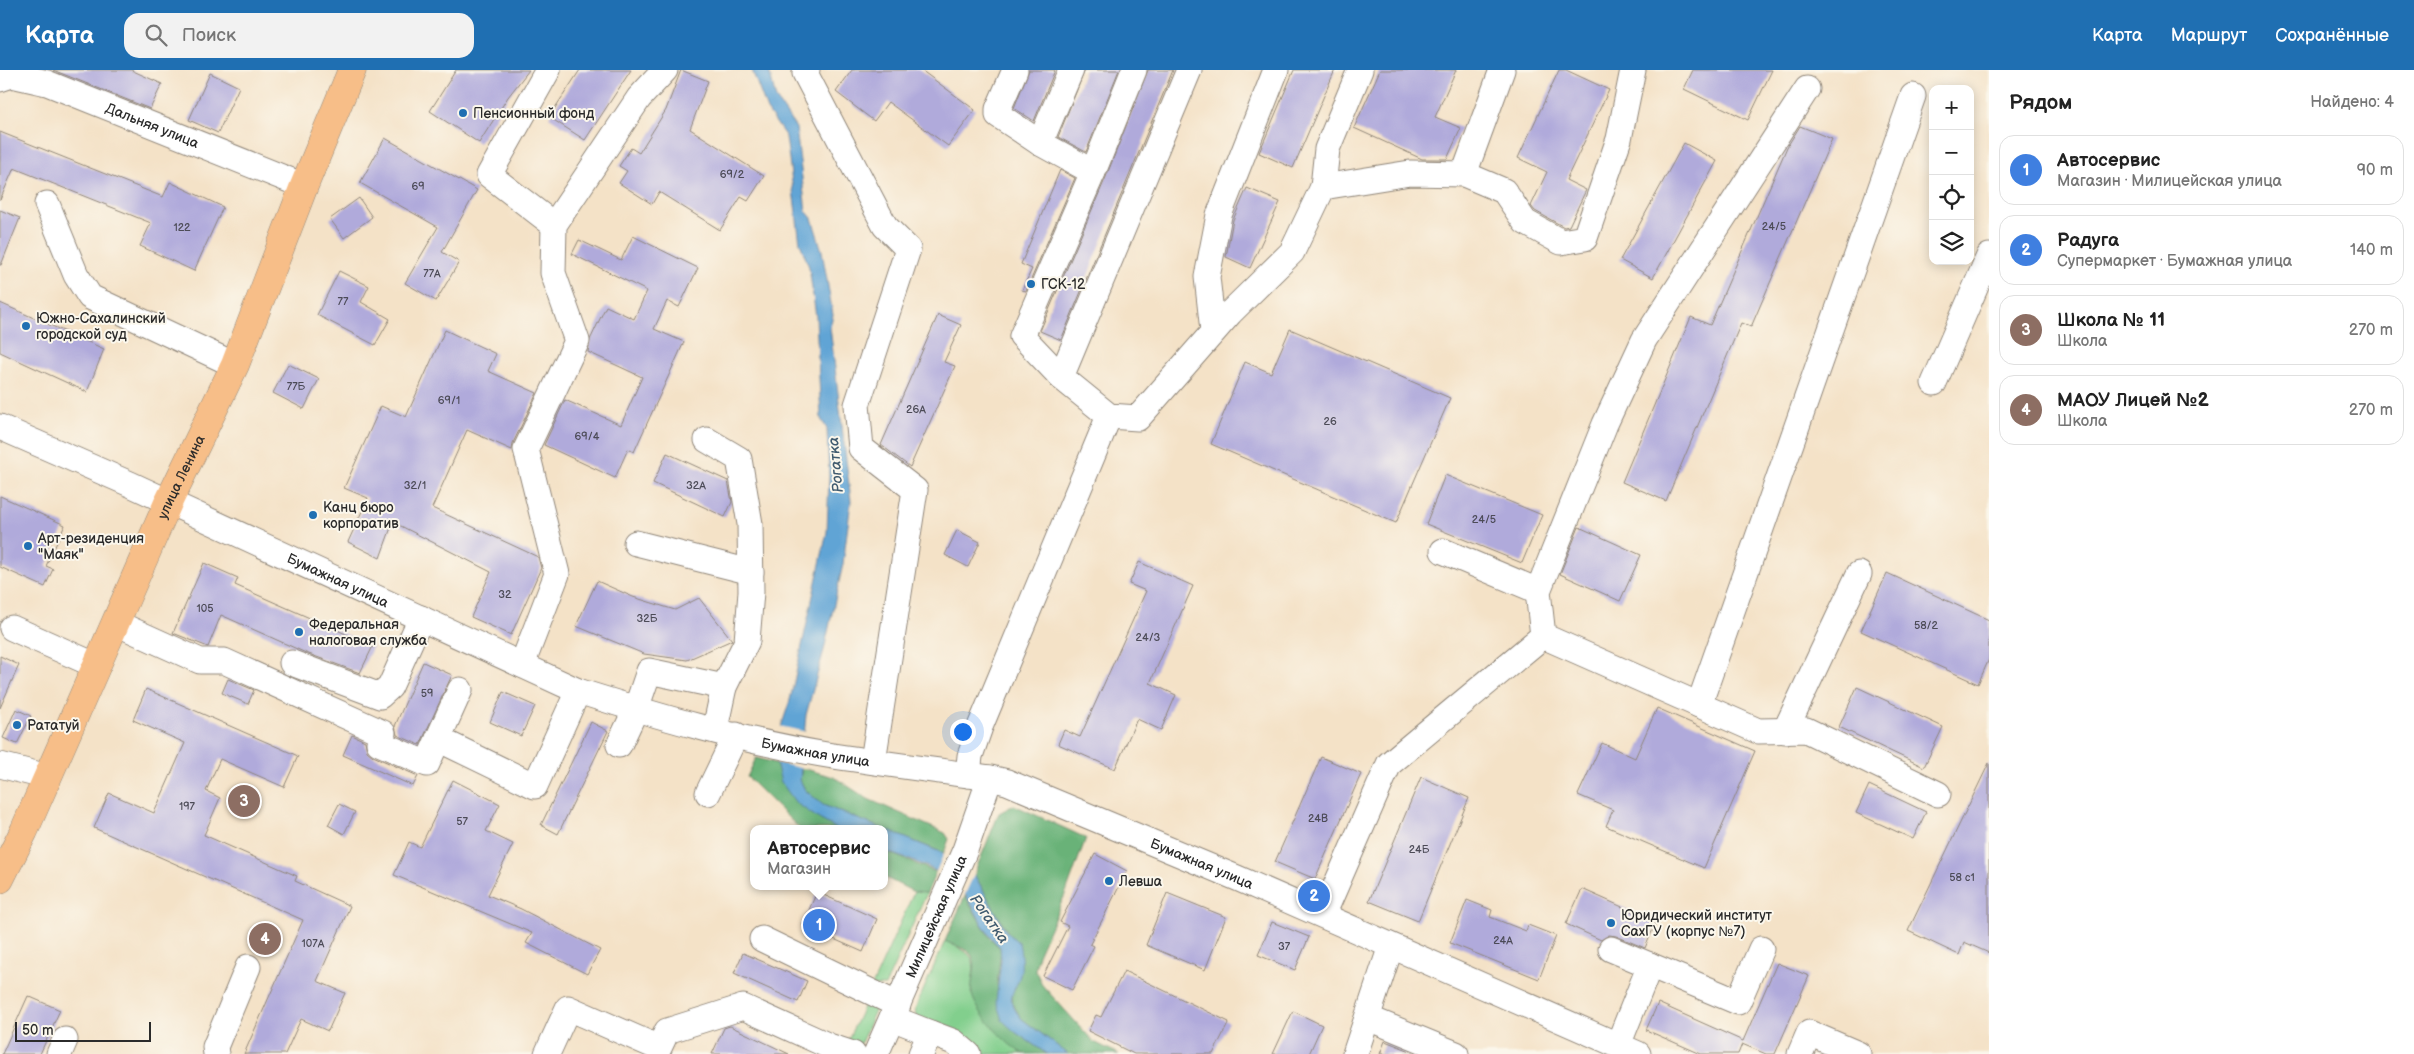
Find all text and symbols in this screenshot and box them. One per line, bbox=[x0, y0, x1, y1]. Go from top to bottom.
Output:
search box bbox=[124, 13, 474, 58]
text: Карта bbox=[25, 21, 94, 50]
icon: search bbox=[142, 21, 170, 49]
text: Поиск bbox=[182, 24, 236, 47]
text: Карта bbox=[2092, 25, 2143, 46]
text: Маршрут bbox=[2171, 25, 2247, 46]
text: Сохранённые bbox=[2275, 25, 2389, 46]
map controls bbox=[1929, 85, 1974, 265]
button: + bbox=[1929, 85, 1974, 130]
text: Рядом bbox=[2009, 90, 2072, 115]
text: Найдено: 4 bbox=[2310, 93, 2394, 112]
street label: Дальняя улица bbox=[103, 99, 202, 152]
place label: Пенсионный фонд bbox=[473, 105, 595, 122]
marker: Пенсионный фонд bbox=[457, 107, 469, 119]
button: − bbox=[1929, 130, 1974, 175]
text: Автосервис bbox=[2057, 149, 2160, 172]
text: 1 bbox=[2023, 161, 2029, 180]
text: 90 m bbox=[2357, 161, 2393, 180]
house number: 69/2 bbox=[720, 168, 745, 181]
text: Магазин · Милицейская улица bbox=[2057, 172, 2282, 191]
button: locate bbox=[1929, 175, 1974, 220]
house number: 69 bbox=[411, 180, 425, 193]
house number: 24/5 bbox=[1762, 220, 1786, 233]
button: layers bbox=[1929, 220, 1974, 265]
house number: 122 bbox=[173, 221, 191, 234]
text: Радуга bbox=[2057, 229, 2119, 252]
text: 2 bbox=[2021, 241, 2031, 260]
text: 140 m bbox=[2350, 241, 2393, 260]
text: Супермаркет · Бумажная улица bbox=[2057, 252, 2292, 271]
house number: 77А bbox=[423, 267, 441, 280]
place label: ГСК-12 bbox=[1041, 276, 1086, 293]
marker: ГСК-12 bbox=[1025, 278, 1037, 290]
house number: 77 bbox=[338, 295, 349, 308]
text: Школа № 11 bbox=[2057, 309, 2165, 332]
place label: Южно-Сахалинский городской суд bbox=[36, 310, 166, 343]
marker: Южно-Сахалинский городской суд bbox=[20, 320, 32, 332]
text: 3 bbox=[2021, 321, 2031, 340]
text: 270 m bbox=[2349, 321, 2393, 340]
text: Школа bbox=[2057, 332, 2107, 351]
house number: 77Б bbox=[287, 380, 306, 393]
text: МАОУ Лицей №2 bbox=[2057, 389, 2209, 412]
house number: 69/1 bbox=[438, 394, 460, 407]
text: 4 bbox=[2021, 401, 2031, 420]
text: 270 m bbox=[2349, 401, 2393, 420]
house number: 26А bbox=[906, 403, 926, 416]
text: Школа bbox=[2057, 412, 2107, 431]
house number: 26 bbox=[1323, 415, 1337, 428]
house number: 69/4 bbox=[575, 430, 600, 443]
street label: улица Ленина bbox=[154, 431, 209, 522]
water label: Рогатка bbox=[824, 436, 848, 494]
house number: 32/1 bbox=[404, 479, 426, 492]
house number: 32А bbox=[686, 479, 706, 492]
place label: Канц бюро корпоратив bbox=[323, 499, 399, 532]
marker: Канц бюро корпоратив bbox=[307, 509, 319, 521]
house number: 24/5 bbox=[1472, 513, 1496, 526]
place label: Арт-резиденция "Маяк" bbox=[37, 530, 144, 563]
marker: Арт-резиденция "Маяк" bbox=[22, 540, 34, 552]
street label: Бумажная улица bbox=[284, 549, 392, 611]
house number: 32 bbox=[498, 588, 512, 601]
house number: 105 bbox=[196, 602, 214, 615]
house number: 32Б bbox=[637, 612, 658, 625]
place label: Федеральная налоговая служба bbox=[309, 616, 428, 649]
house number: 58/2 bbox=[1914, 619, 1939, 632]
marker: Федеральная налоговая служба bbox=[293, 626, 305, 638]
house number: 24/3 bbox=[1136, 631, 1161, 644]
house number: 59 bbox=[421, 687, 433, 700]
place label: Рататуй bbox=[27, 717, 80, 734]
marker: Рататуй bbox=[11, 719, 23, 731]
your location bbox=[950, 719, 976, 745]
street label: Бумажная улица bbox=[760, 734, 872, 770]
pin: 3 bbox=[228, 782, 260, 820]
house number: 197 bbox=[179, 800, 196, 813]
house number: 24В bbox=[1308, 812, 1328, 825]
house number: 57 bbox=[456, 815, 468, 828]
popup bbox=[750, 825, 888, 890]
street label: Бумажная улица bbox=[1148, 834, 1257, 893]
text: Автосервис bbox=[767, 837, 871, 860]
house number: 24Б bbox=[1409, 843, 1430, 856]
street label: Милицейская улица bbox=[902, 852, 970, 980]
text: Магазин bbox=[767, 860, 831, 879]
house number: 58 с1 bbox=[1949, 871, 1975, 884]
place label: Левша bbox=[1118, 873, 1163, 890]
marker: Левша bbox=[1103, 875, 1115, 887]
pin: 2 bbox=[1298, 877, 1330, 915]
water label: Рогатка bbox=[965, 891, 1013, 947]
pin: 1 bbox=[803, 906, 835, 944]
place label: Юридический институт СахГУ (корпус №7) bbox=[1621, 907, 1773, 940]
marker: Юридический институт СахГУ (корпус №7) bbox=[1605, 917, 1617, 929]
pin: 4 bbox=[249, 920, 281, 958]
house number: 24А bbox=[1493, 934, 1513, 947]
house number: 107А bbox=[302, 937, 325, 950]
house number: 37 bbox=[1278, 940, 1291, 953]
scale bar bbox=[15, 1019, 151, 1042]
text: 50 m bbox=[22, 1022, 54, 1039]

